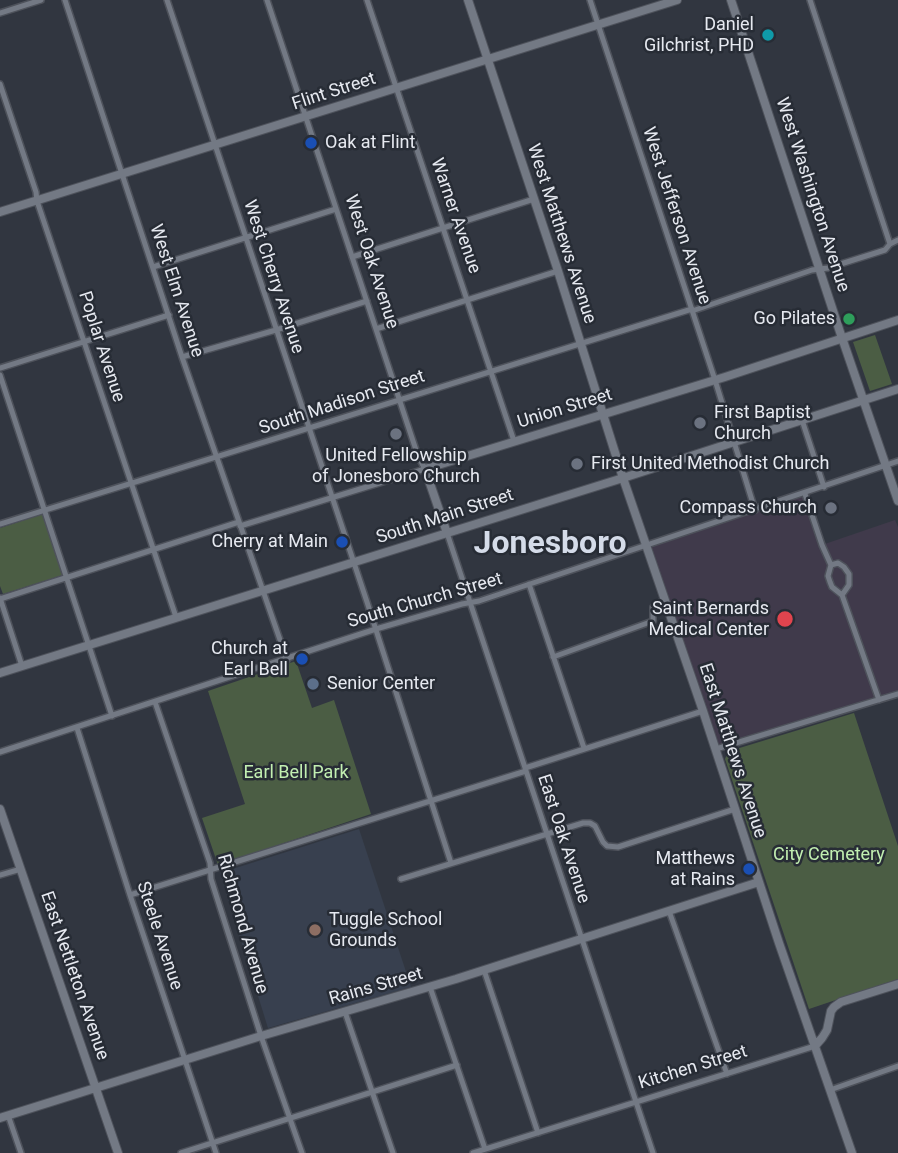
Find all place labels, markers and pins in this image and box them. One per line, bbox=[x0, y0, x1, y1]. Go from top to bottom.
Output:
place label: Daniel Gilchrist, PHD bbox=[644, 14, 754, 56]
marker: Daniel Gilchrist, PHD bbox=[760, 27, 776, 43]
place label: Oak at Flint bbox=[325, 132, 415, 154]
marker: Oak at Flint bbox=[303, 135, 319, 151]
place label: Go Pilates bbox=[753, 308, 835, 330]
marker: Go Pilates bbox=[841, 311, 857, 327]
place label: First Baptist Church bbox=[714, 402, 811, 444]
marker: First Baptist Church bbox=[692, 415, 708, 431]
marker: United Fellowship of Jonesboro Church bbox=[388, 426, 404, 442]
place label: United Fellowship of Jonesboro Church bbox=[312, 445, 480, 488]
place label: First United Methodist Church bbox=[591, 453, 829, 475]
marker: First United Methodist Church bbox=[569, 456, 585, 472]
place label: Compass Church bbox=[679, 497, 817, 519]
marker: Compass Church bbox=[823, 500, 839, 516]
place label: Cherry at Main bbox=[212, 531, 328, 553]
marker: Cherry at Main bbox=[334, 534, 350, 550]
place label: Saint Bernards Medical Center bbox=[648, 598, 769, 640]
marker: Saint Bernards Medical Center bbox=[775, 609, 795, 629]
place label: Church at Earl Bell bbox=[211, 638, 288, 680]
marker: Church at Earl Bell bbox=[294, 651, 310, 667]
place label: Senior Center bbox=[327, 673, 435, 695]
marker: Senior Center bbox=[305, 676, 321, 692]
place label: Matthews at Rains bbox=[655, 848, 735, 890]
marker: Matthews at Rains bbox=[741, 861, 757, 877]
place label: Tuggle School Grounds bbox=[329, 909, 442, 951]
marker: Tuggle School Grounds bbox=[307, 922, 323, 938]

